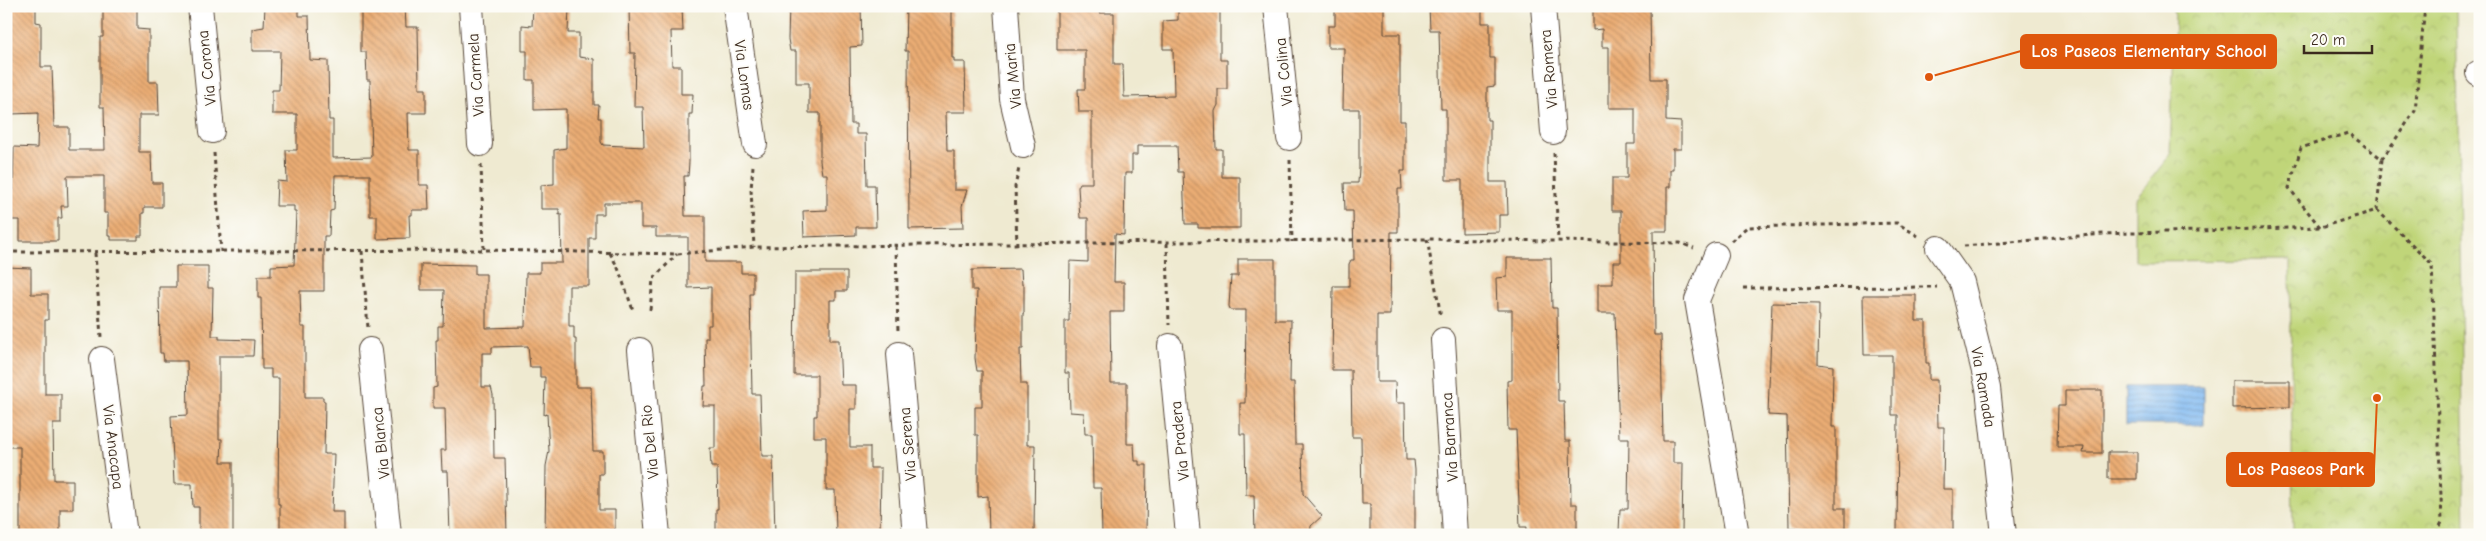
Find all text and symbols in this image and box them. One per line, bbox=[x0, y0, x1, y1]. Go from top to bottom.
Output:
scale bar bbox=[2304, 22, 2371, 54]
street label: Via Corona bbox=[194, 29, 220, 107]
street label: Via Romera bbox=[1537, 29, 1561, 109]
text: 20 m bbox=[2311, 31, 2345, 49]
street label: Via Carmela bbox=[464, 33, 488, 117]
callout: Los Paseos Elementary School bbox=[2021, 35, 2276, 68]
street label: Via Colina bbox=[1271, 37, 1297, 107]
street label: Via Lomas bbox=[730, 39, 758, 111]
text: Los Paseos Elementary School bbox=[2031, 41, 2267, 62]
street label: Via Maria bbox=[1001, 42, 1025, 110]
street label: Via Ramada bbox=[1967, 345, 1999, 429]
street label: Via Barranca bbox=[1438, 392, 1462, 482]
street label: Via Pradera bbox=[1167, 400, 1193, 482]
street label: Via Anacapa bbox=[99, 404, 127, 490]
street label: Via Del Rio bbox=[637, 404, 663, 480]
street label: Via Blanca bbox=[368, 406, 394, 480]
street label: Via Serena bbox=[896, 406, 920, 481]
callout: Los Paseos Park bbox=[2227, 453, 2374, 486]
text: Los Paseos Park bbox=[2238, 459, 2365, 480]

